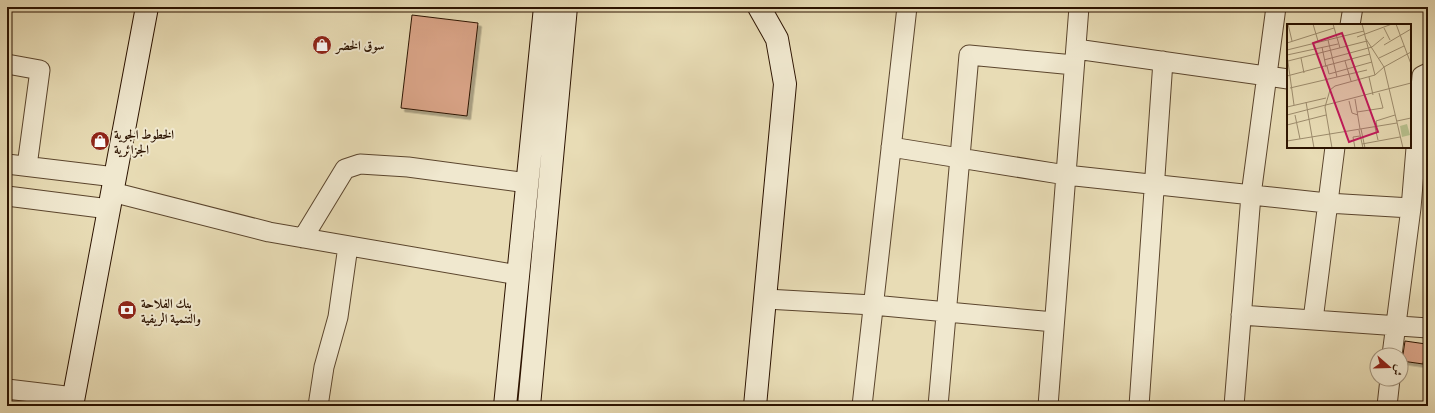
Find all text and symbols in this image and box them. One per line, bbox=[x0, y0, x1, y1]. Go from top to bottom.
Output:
inset map bbox=[1287, 24, 1411, 148]
shop icon: سوق الخضر bbox=[311, 34, 333, 56]
place label: سوق الخضر bbox=[334, 38, 384, 55]
place label: الخطوط الجوية الجزائرية bbox=[114, 127, 174, 158]
shop icon: الخطوط الجوية الجزائرية bbox=[89, 130, 111, 152]
place label: بنك الفلاحة والتنمية الريفية bbox=[141, 296, 201, 327]
bank icon: بنك الفلاحة والتنمية الريفية bbox=[116, 299, 138, 321]
north arrow bbox=[1369, 347, 1409, 387]
text: ش bbox=[1390, 363, 1406, 378]

